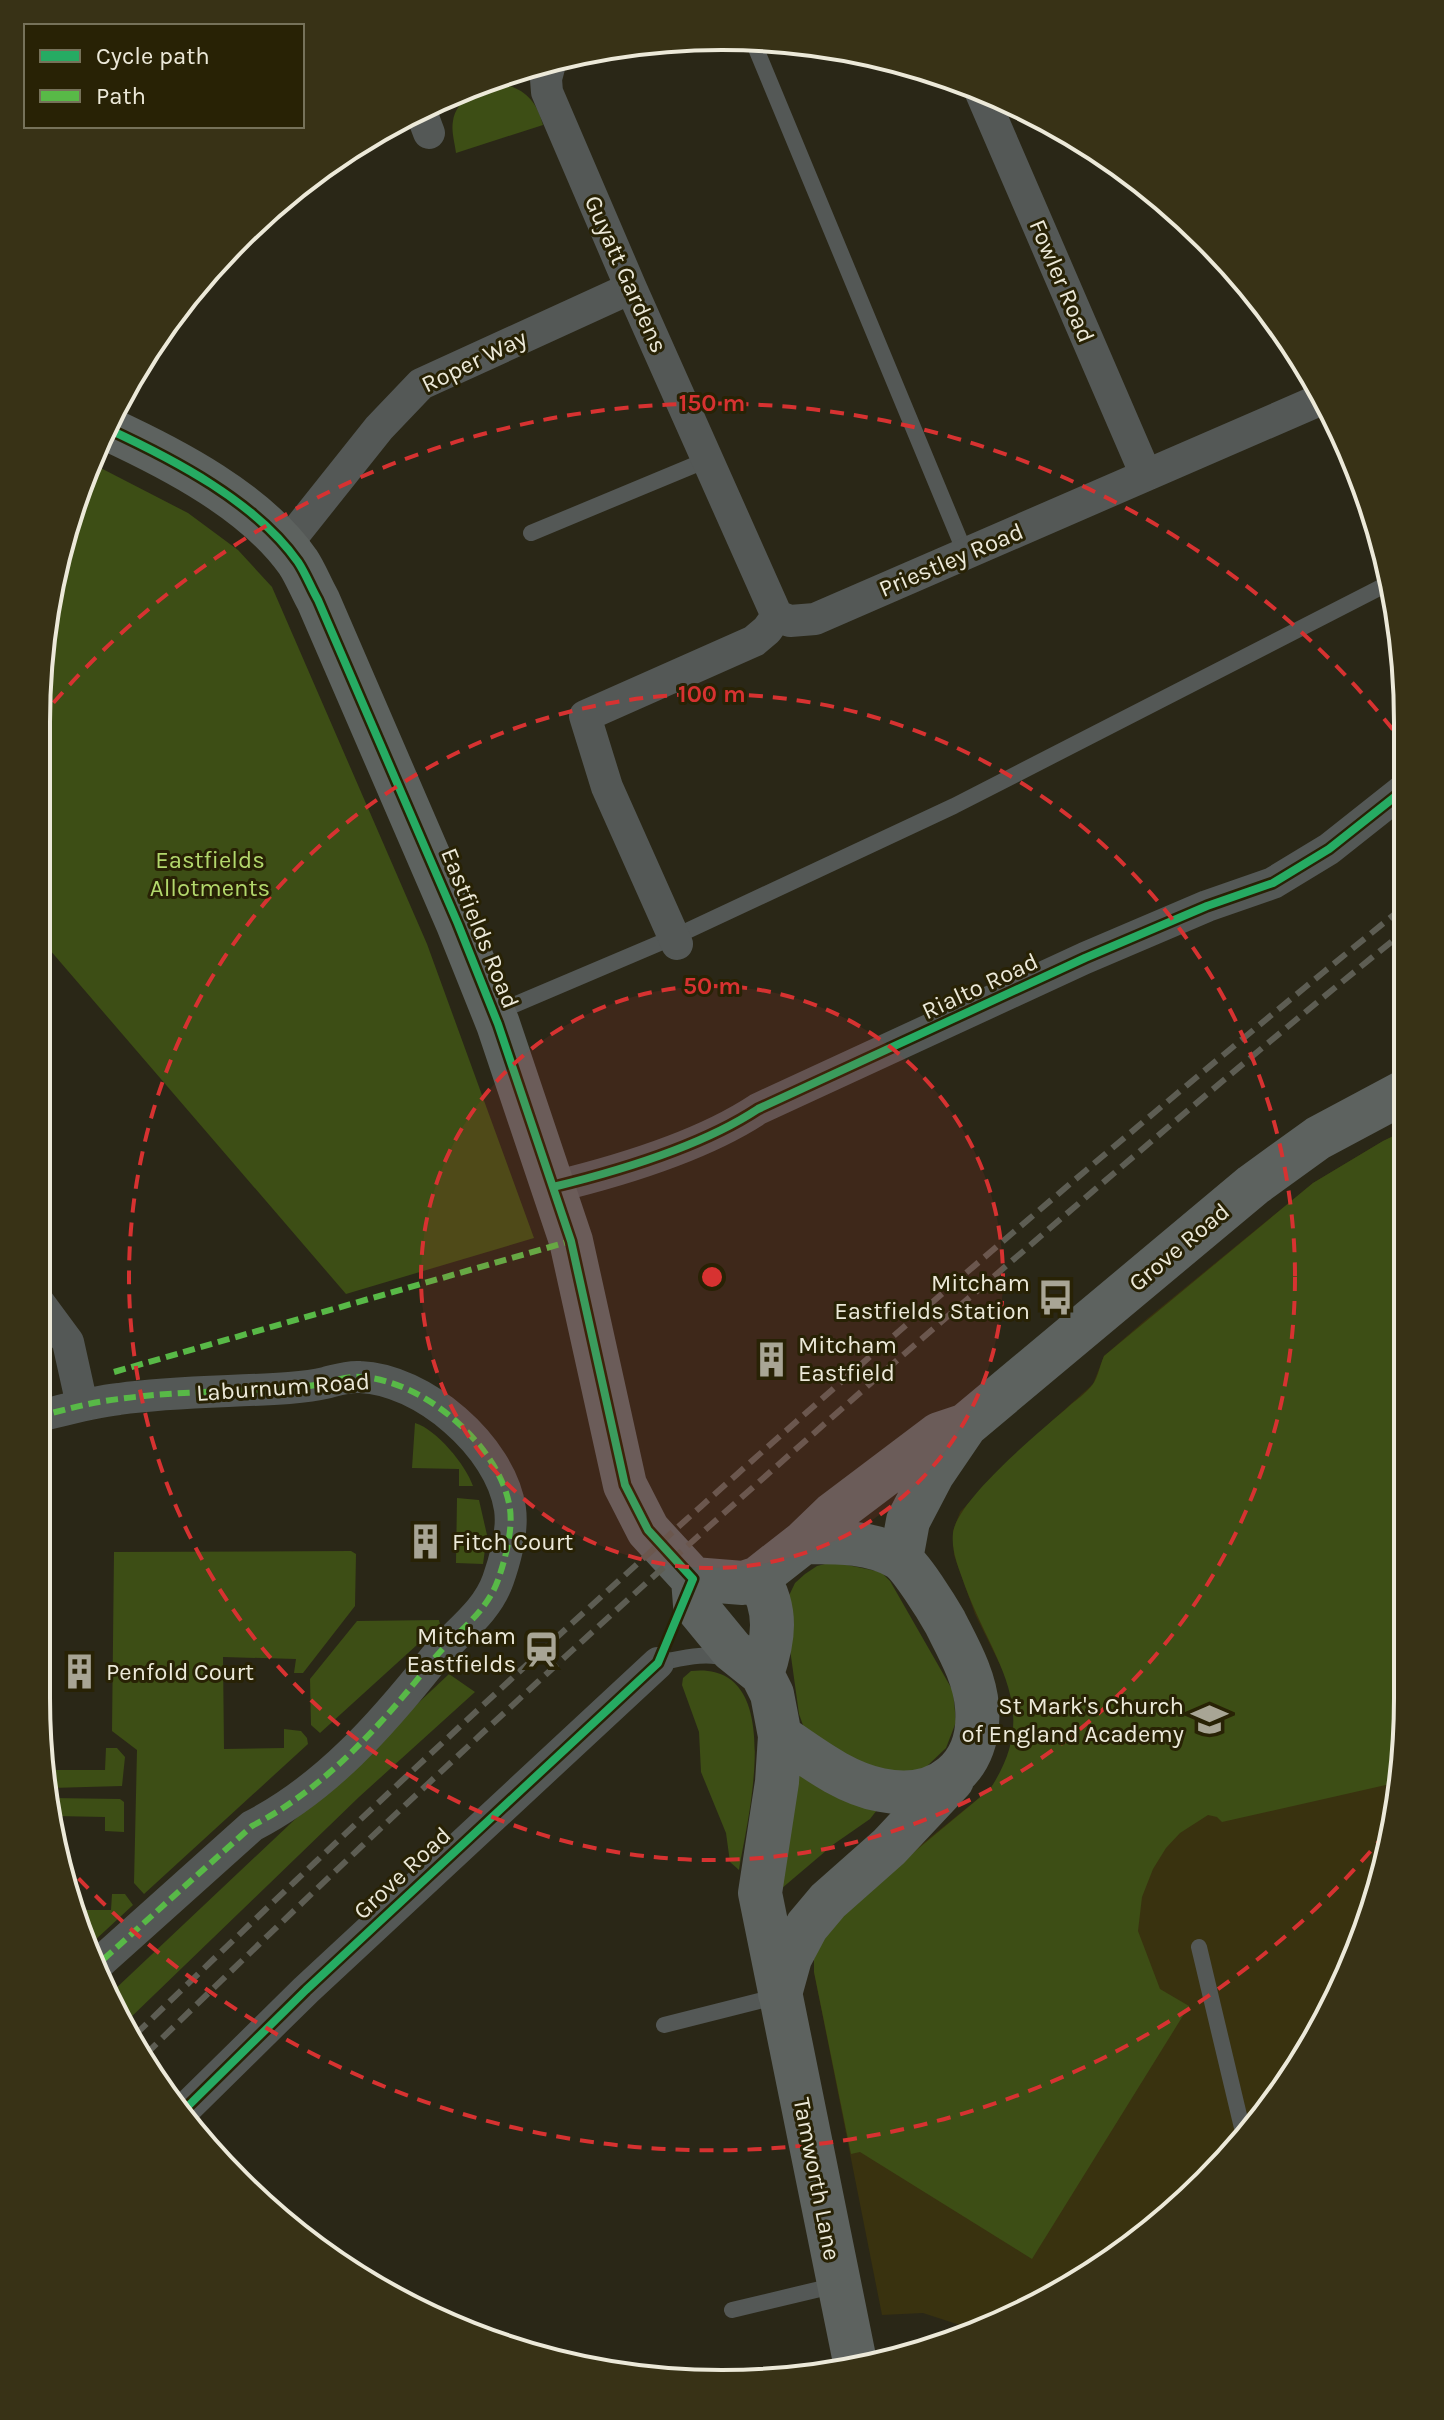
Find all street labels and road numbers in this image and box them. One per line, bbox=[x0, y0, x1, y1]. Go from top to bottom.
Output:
street label: Guyatt Gardens bbox=[579, 191, 673, 357]
street label: Fowler Road bbox=[1024, 215, 1100, 347]
street label: Roper Way bbox=[417, 324, 531, 398]
street label: Priestley Road bbox=[875, 517, 1027, 603]
street label: Eastfields Road bbox=[435, 844, 525, 1012]
street label: Rialto Road bbox=[917, 947, 1043, 1025]
street label: Grove Road bbox=[1123, 1197, 1235, 1297]
street label: Laburnum Road bbox=[195, 1367, 371, 1407]
street label: Grove Road bbox=[348, 1821, 456, 1925]
street label: Tamworth Lane bbox=[787, 2095, 847, 2263]

